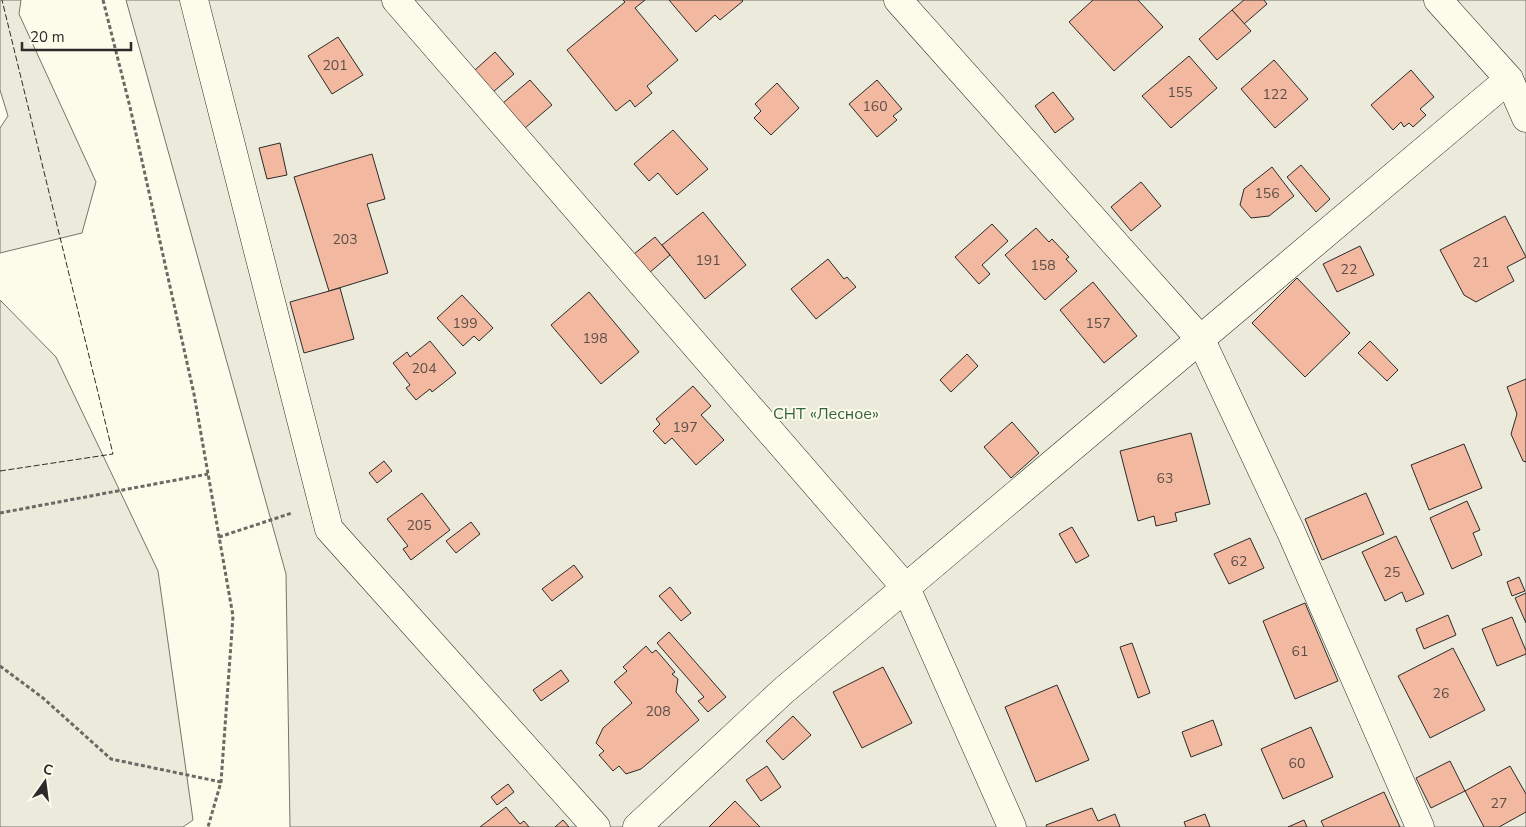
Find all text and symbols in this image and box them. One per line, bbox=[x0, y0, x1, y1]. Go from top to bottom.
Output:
scale bar bbox=[22, 20, 131, 52]
text: 20 m bbox=[30, 27, 65, 47]
house number: 201 bbox=[322, 56, 348, 75]
house number: 155 bbox=[1167, 83, 1193, 102]
house number: 122 bbox=[1262, 85, 1288, 104]
house number: 160 bbox=[862, 97, 888, 116]
house number: 156 bbox=[1254, 184, 1280, 203]
house number: 203 bbox=[332, 230, 358, 249]
house number: 191 bbox=[695, 251, 721, 270]
house number: 21 bbox=[1473, 253, 1489, 272]
house number: 158 bbox=[1030, 256, 1056, 275]
house number: 22 bbox=[1341, 260, 1357, 279]
house number: 199 bbox=[452, 314, 478, 333]
house number: 157 bbox=[1085, 314, 1111, 333]
house number: 198 bbox=[582, 329, 608, 348]
house number: 204 bbox=[411, 359, 437, 378]
park label: СНТ «Лесное» bbox=[773, 403, 879, 425]
house number: 197 bbox=[672, 418, 698, 437]
house number: 63 bbox=[1157, 469, 1173, 488]
house number: 205 bbox=[406, 516, 432, 535]
house number: 62 bbox=[1231, 552, 1247, 571]
house number: 25 bbox=[1384, 563, 1400, 582]
house number: 61 bbox=[1292, 642, 1308, 661]
house number: 26 bbox=[1433, 684, 1449, 703]
house number: 208 bbox=[645, 702, 671, 721]
house number: 60 bbox=[1289, 754, 1305, 773]
north arrow bbox=[20, 757, 70, 807]
text: С bbox=[41, 760, 55, 780]
house number: 27 bbox=[1491, 794, 1507, 813]

